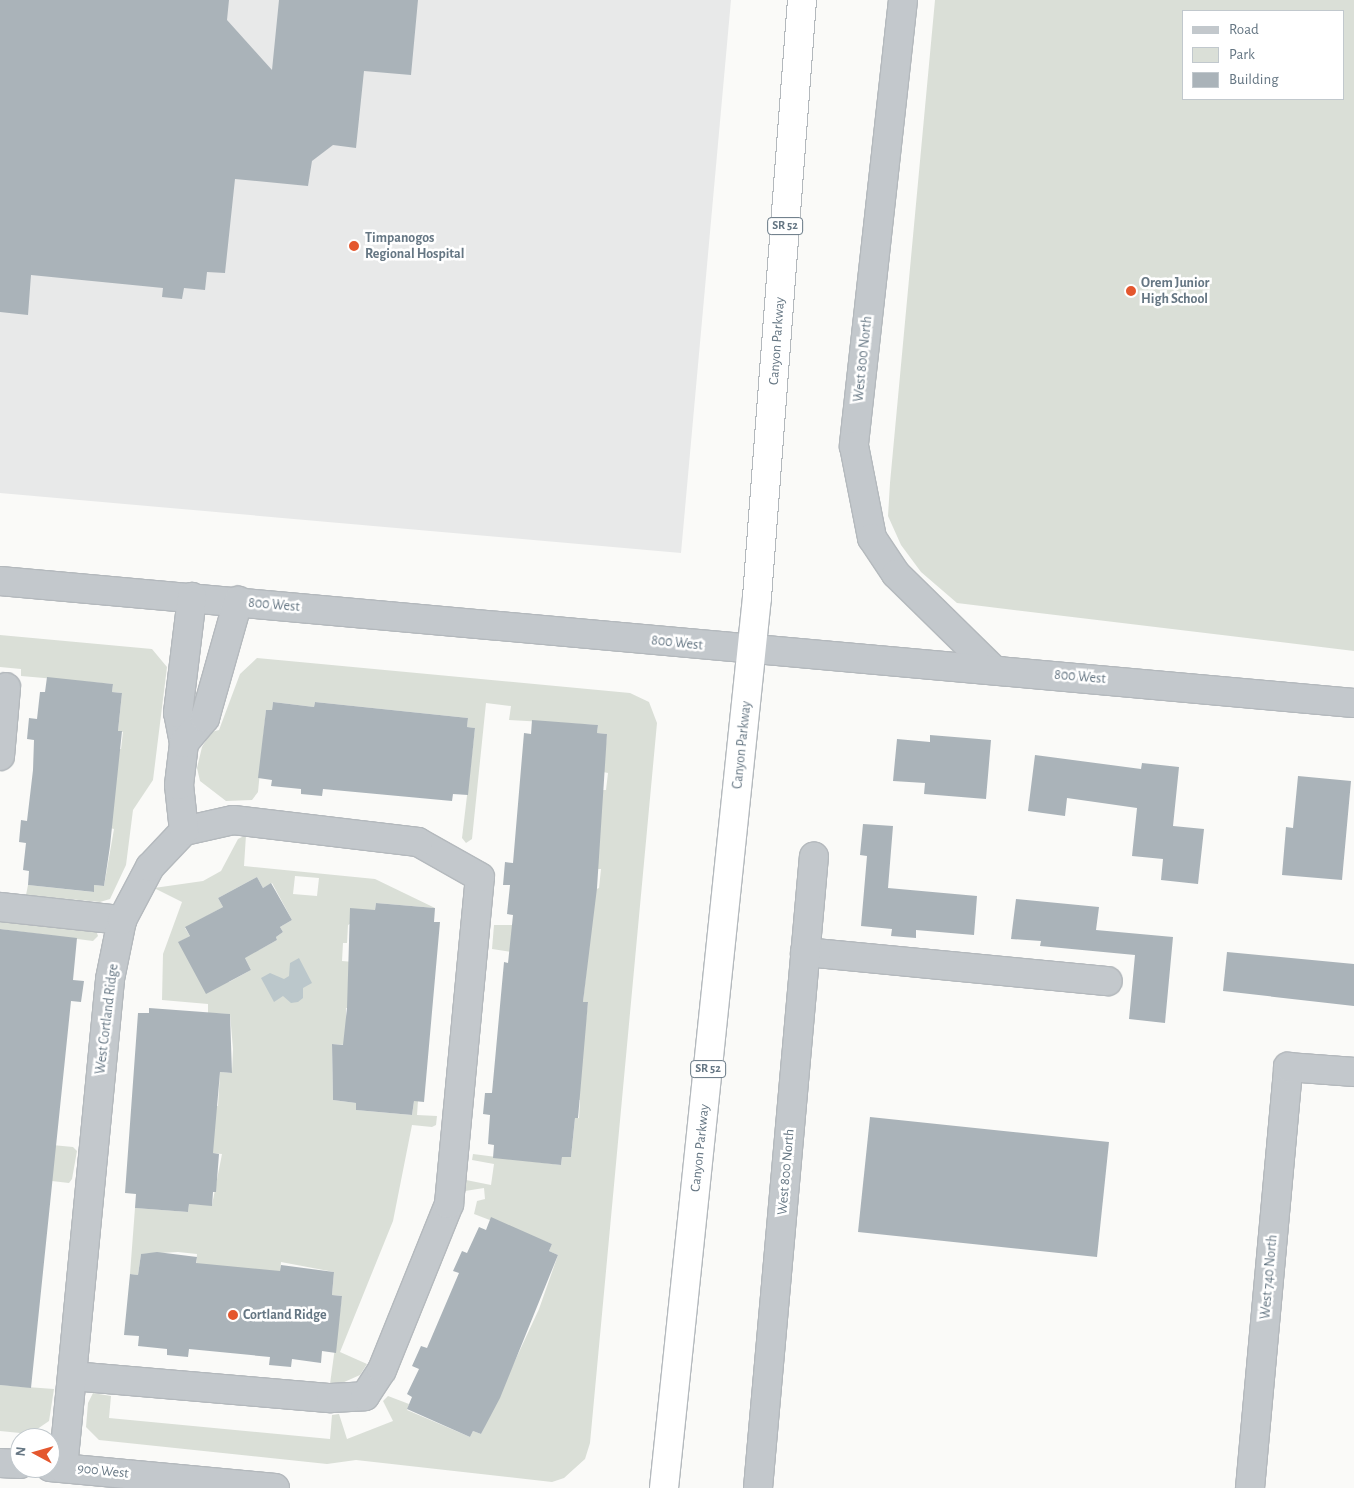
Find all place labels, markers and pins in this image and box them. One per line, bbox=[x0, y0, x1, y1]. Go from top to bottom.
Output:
place label: Timpanogos Regional Hospital bbox=[365, 230, 464, 262]
marker: Timpanogos Regional Hospital bbox=[347, 239, 361, 253]
place label: Orem Junior High School bbox=[1141, 275, 1209, 308]
marker: Orem Junior High School bbox=[1125, 285, 1137, 297]
place label: Cortland Ridge bbox=[243, 1307, 327, 1323]
marker: Cortland Ridge bbox=[227, 1309, 239, 1321]

